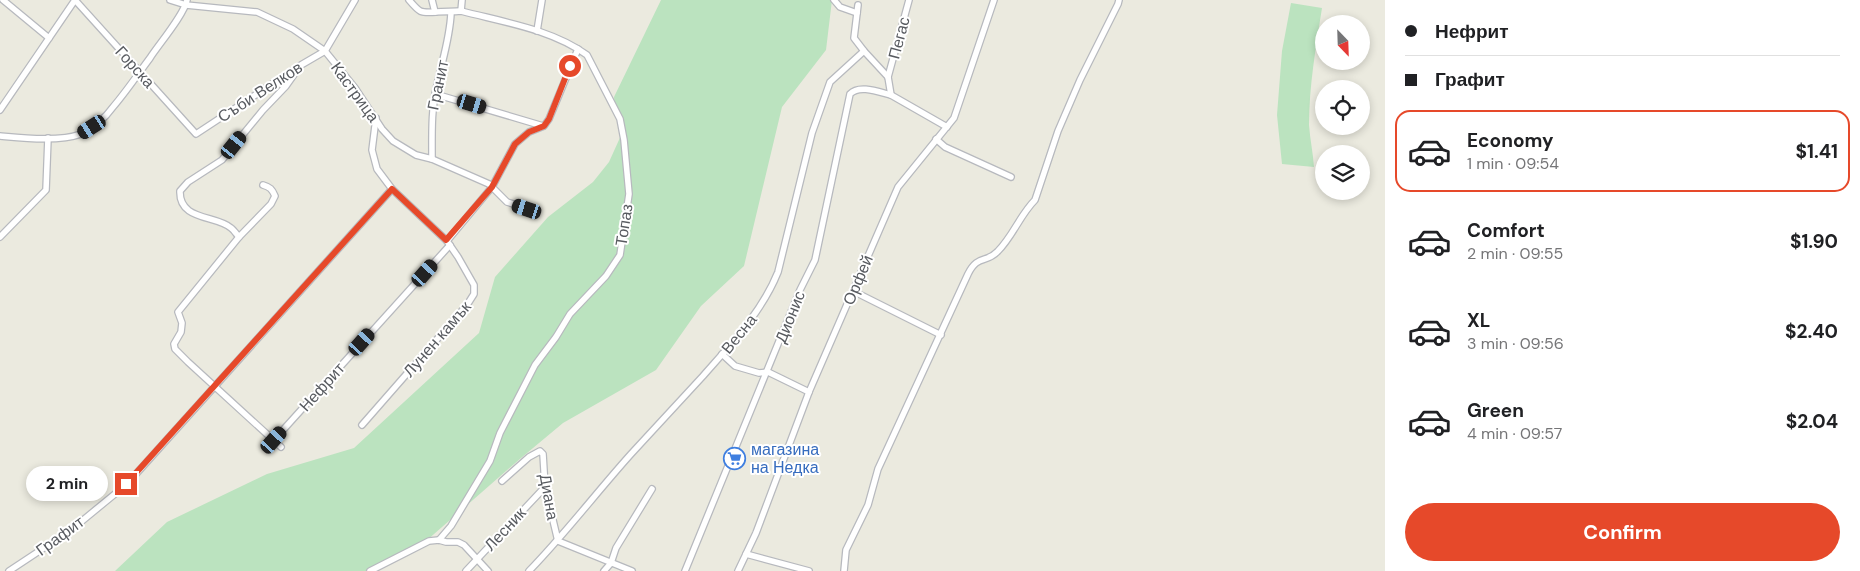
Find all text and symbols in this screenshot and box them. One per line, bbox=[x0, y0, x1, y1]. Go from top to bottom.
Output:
street label: Пегас bbox=[883, 15, 915, 61]
north arrow bbox=[1315, 15, 1370, 70]
map controls bbox=[1315, 15, 1370, 200]
text: Нефрит bbox=[1435, 19, 1509, 44]
street label: Горска bbox=[111, 42, 159, 93]
route start bbox=[559, 55, 581, 77]
street label: Съби Велков bbox=[214, 57, 306, 127]
street label: Гранит bbox=[422, 57, 454, 112]
street label: Кастрица bbox=[326, 58, 384, 126]
text: Графит bbox=[1435, 67, 1505, 92]
button: locate bbox=[1315, 80, 1370, 135]
car bbox=[455, 92, 488, 116]
car bbox=[75, 113, 108, 141]
text: Economy bbox=[1467, 128, 1554, 153]
car bbox=[218, 129, 249, 161]
icon: car bbox=[1407, 129, 1452, 174]
text: $1.41 bbox=[1796, 139, 1838, 164]
button: layers bbox=[1315, 145, 1370, 200]
text: 1 min · 09:54 bbox=[1467, 153, 1559, 174]
car bbox=[510, 197, 543, 221]
street label: Топаз bbox=[610, 203, 638, 247]
text: Comfort bbox=[1467, 218, 1545, 243]
icon: car bbox=[1407, 219, 1452, 264]
text: $1.90 bbox=[1790, 229, 1838, 254]
text: 2 min · 09:55 bbox=[1467, 243, 1563, 264]
street label: Орфей bbox=[838, 252, 878, 308]
car bbox=[409, 257, 440, 289]
street label: Дионис bbox=[770, 288, 810, 346]
street label: Лунен камък bbox=[398, 296, 476, 381]
text: XL bbox=[1467, 308, 1490, 333]
icon: car bbox=[1407, 309, 1452, 354]
street label: Весна bbox=[717, 310, 761, 358]
text: $2.40 bbox=[1785, 319, 1838, 344]
car bbox=[346, 326, 377, 358]
text: 3 min · 09:56 bbox=[1467, 333, 1564, 354]
street label: Нефрит bbox=[295, 358, 350, 416]
text: Green bbox=[1467, 398, 1524, 423]
icon: car bbox=[1407, 399, 1452, 444]
text: $2.04 bbox=[1786, 409, 1838, 434]
text: 4 min · 09:57 bbox=[1467, 423, 1562, 444]
car bbox=[258, 424, 289, 456]
place label: магазина на Недка bbox=[751, 439, 819, 478]
supermarket icon: магазина на Недка bbox=[723, 446, 747, 470]
callout: 2 min bbox=[26, 466, 108, 502]
street label: Диана bbox=[535, 472, 563, 522]
text: 2 min bbox=[46, 473, 88, 494]
route end bbox=[115, 473, 137, 495]
street label: Лесник bbox=[480, 502, 531, 555]
button: Confirm bbox=[1405, 503, 1840, 561]
street label: Графит bbox=[32, 511, 89, 561]

